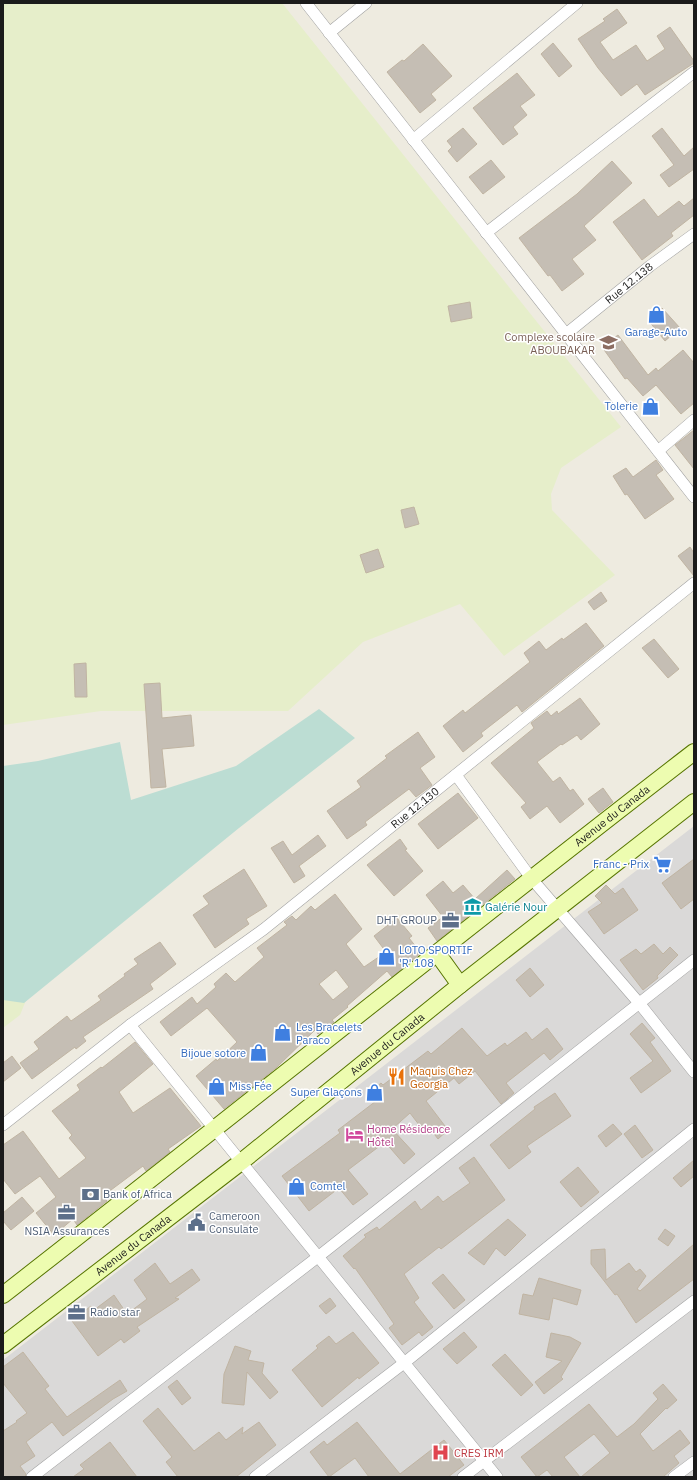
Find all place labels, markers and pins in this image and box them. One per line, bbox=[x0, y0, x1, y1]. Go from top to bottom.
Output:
shop icon: Garage-Auto bbox=[646, 304, 666, 324]
place label: Garage-Auto bbox=[625, 325, 687, 339]
place label: Complexe scolaire ABOUBAKAR bbox=[504, 330, 595, 357]
school or university icon: Complexe scolaire ABOUBAKAR bbox=[598, 333, 618, 353]
shop icon: Tolerie bbox=[641, 396, 661, 416]
place label: Tolerie bbox=[604, 399, 638, 413]
supermarket icon: Franc - Prix bbox=[652, 854, 672, 874]
place label: Franc - Prix bbox=[593, 857, 649, 871]
museum icon: Galérie Nour bbox=[462, 897, 482, 917]
place label: Galérie Nour bbox=[485, 900, 547, 914]
office icon: DHT GROUP bbox=[440, 910, 460, 930]
place label: DHT GROUP bbox=[376, 913, 437, 927]
place label: LOTO SPORTIF 'R' 108 bbox=[399, 943, 473, 970]
shop icon: LOTO SPORTIF 'R' 108 bbox=[376, 946, 396, 966]
place label: Les Bracelets Paraco bbox=[296, 1020, 362, 1047]
shop icon: Les Bracelets Paraco bbox=[273, 1023, 293, 1043]
shop icon: Bijoue sotore bbox=[249, 1043, 269, 1063]
place label: Bijoue sotore bbox=[181, 1046, 246, 1060]
place label: Maquis Chez Georgia bbox=[410, 1064, 472, 1091]
restaurant icon: Maquis Chez Georgia bbox=[387, 1067, 407, 1087]
shop icon: Miss Fée bbox=[206, 1076, 226, 1096]
place label: Miss Fée bbox=[229, 1079, 272, 1093]
shop icon: Super Glaçons bbox=[365, 1082, 385, 1102]
place label: Super Glaçons bbox=[291, 1085, 362, 1099]
place label: Home Résidence Hôtel bbox=[367, 1122, 450, 1149]
hotel icon: Home Résidence Hôtel bbox=[344, 1125, 364, 1145]
shop icon: Comtel bbox=[287, 1176, 307, 1196]
place label: Comtel bbox=[310, 1179, 345, 1193]
bank icon: Bank of Africa bbox=[80, 1184, 100, 1204]
place label: Bank of Africa bbox=[103, 1187, 172, 1201]
office icon: NSIA Assurances bbox=[57, 1203, 77, 1223]
place label: Cameroon Consulate bbox=[209, 1209, 260, 1236]
public building icon: Cameroon Consulate bbox=[186, 1212, 206, 1232]
place label: NSIA Assurances bbox=[24, 1224, 110, 1238]
office icon: Radio star bbox=[67, 1302, 87, 1322]
place label: Radio star bbox=[90, 1305, 140, 1319]
hospital icon: CRES IRM bbox=[431, 1443, 451, 1463]
place label: CRES IRM bbox=[454, 1446, 504, 1460]

